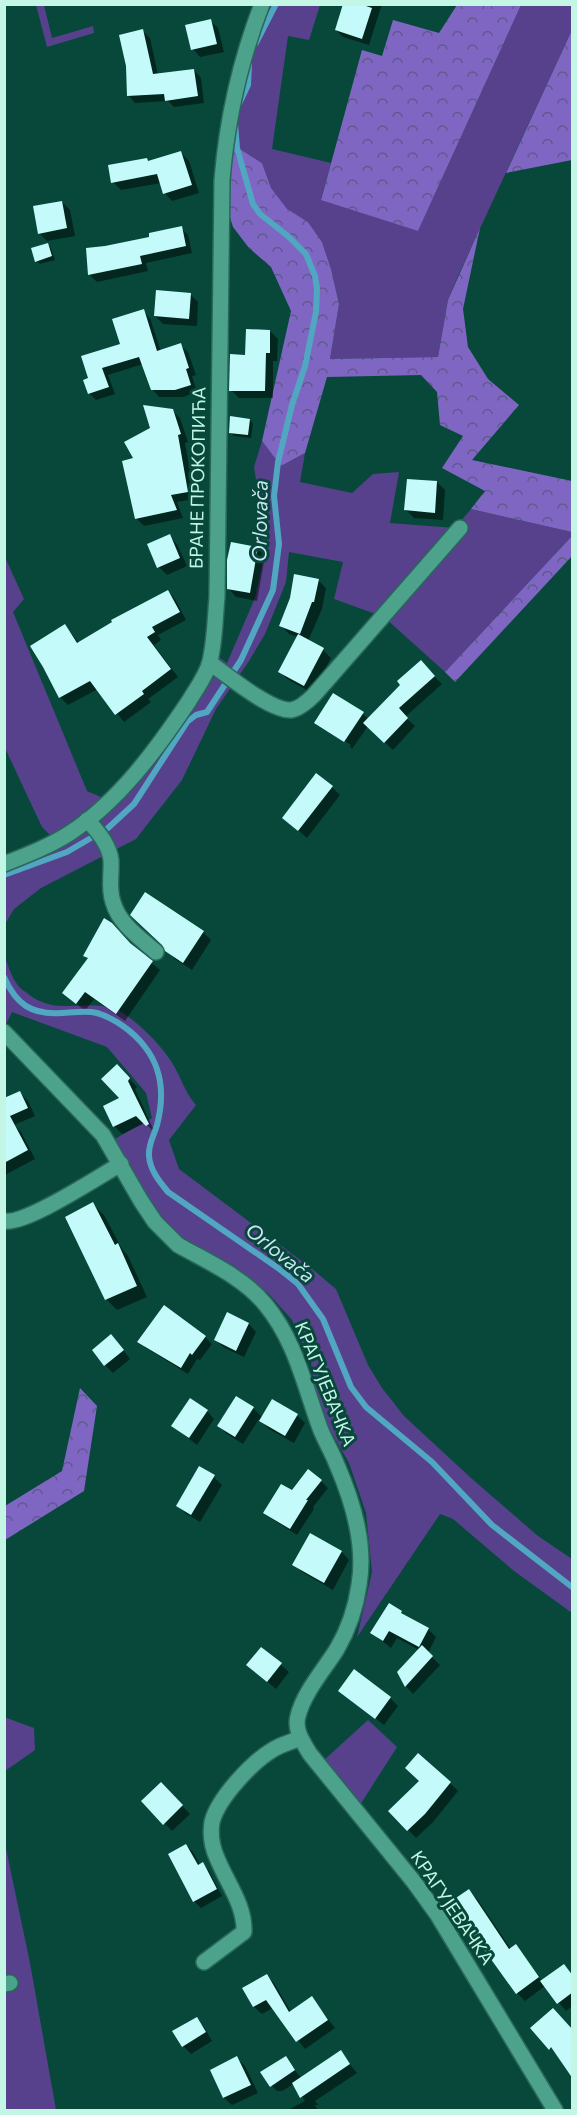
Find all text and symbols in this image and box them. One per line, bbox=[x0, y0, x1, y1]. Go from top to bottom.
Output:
street label: БРАНЕ ПРОКОПИЋА bbox=[184, 387, 210, 569]
water label: Orlovača bbox=[246, 480, 272, 562]
water label: Orlovača bbox=[241, 1217, 320, 1287]
street label: КРАГУЈЕВАЧКА bbox=[291, 1318, 361, 1449]
street label: КРАГУЈЕВАЧКА bbox=[407, 1846, 499, 1969]

